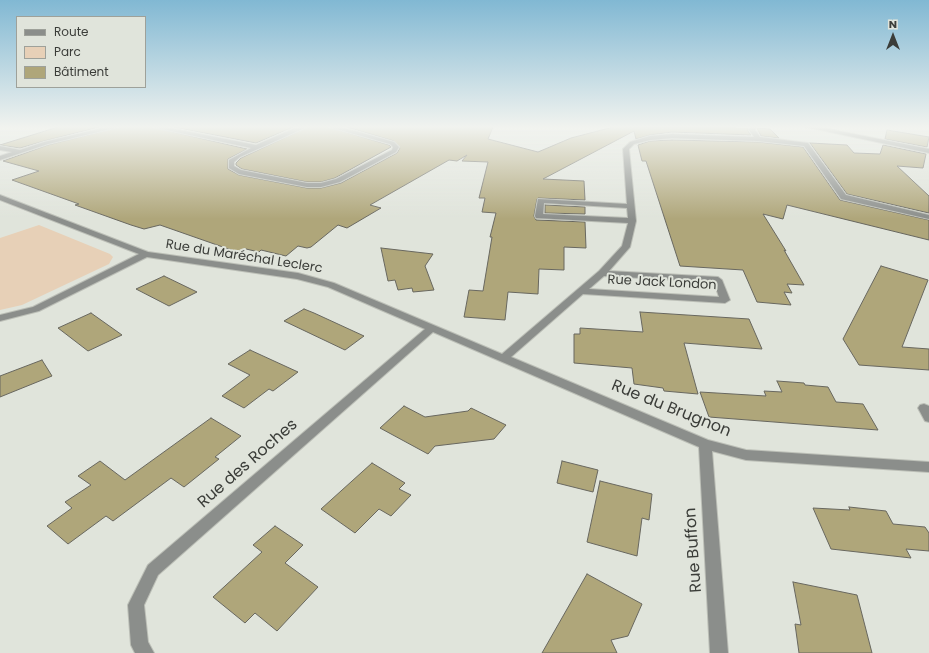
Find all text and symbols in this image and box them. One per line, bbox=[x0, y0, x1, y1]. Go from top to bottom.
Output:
legend bbox=[16, 16, 146, 88]
north arrow bbox=[873, 16, 913, 56]
text: N bbox=[889, 16, 897, 32]
text: Route bbox=[54, 23, 88, 40]
text: Parc bbox=[54, 43, 81, 60]
text: Bâtiment bbox=[54, 63, 109, 80]
street label: Rue du Maréchal Leclerc bbox=[165, 237, 323, 277]
street label: Rue Jack London bbox=[607, 272, 717, 294]
street label: Rue du Brugnon bbox=[609, 376, 733, 442]
street label: Rue des Roches bbox=[194, 416, 302, 512]
street label: Rue Buffon bbox=[681, 507, 707, 593]

